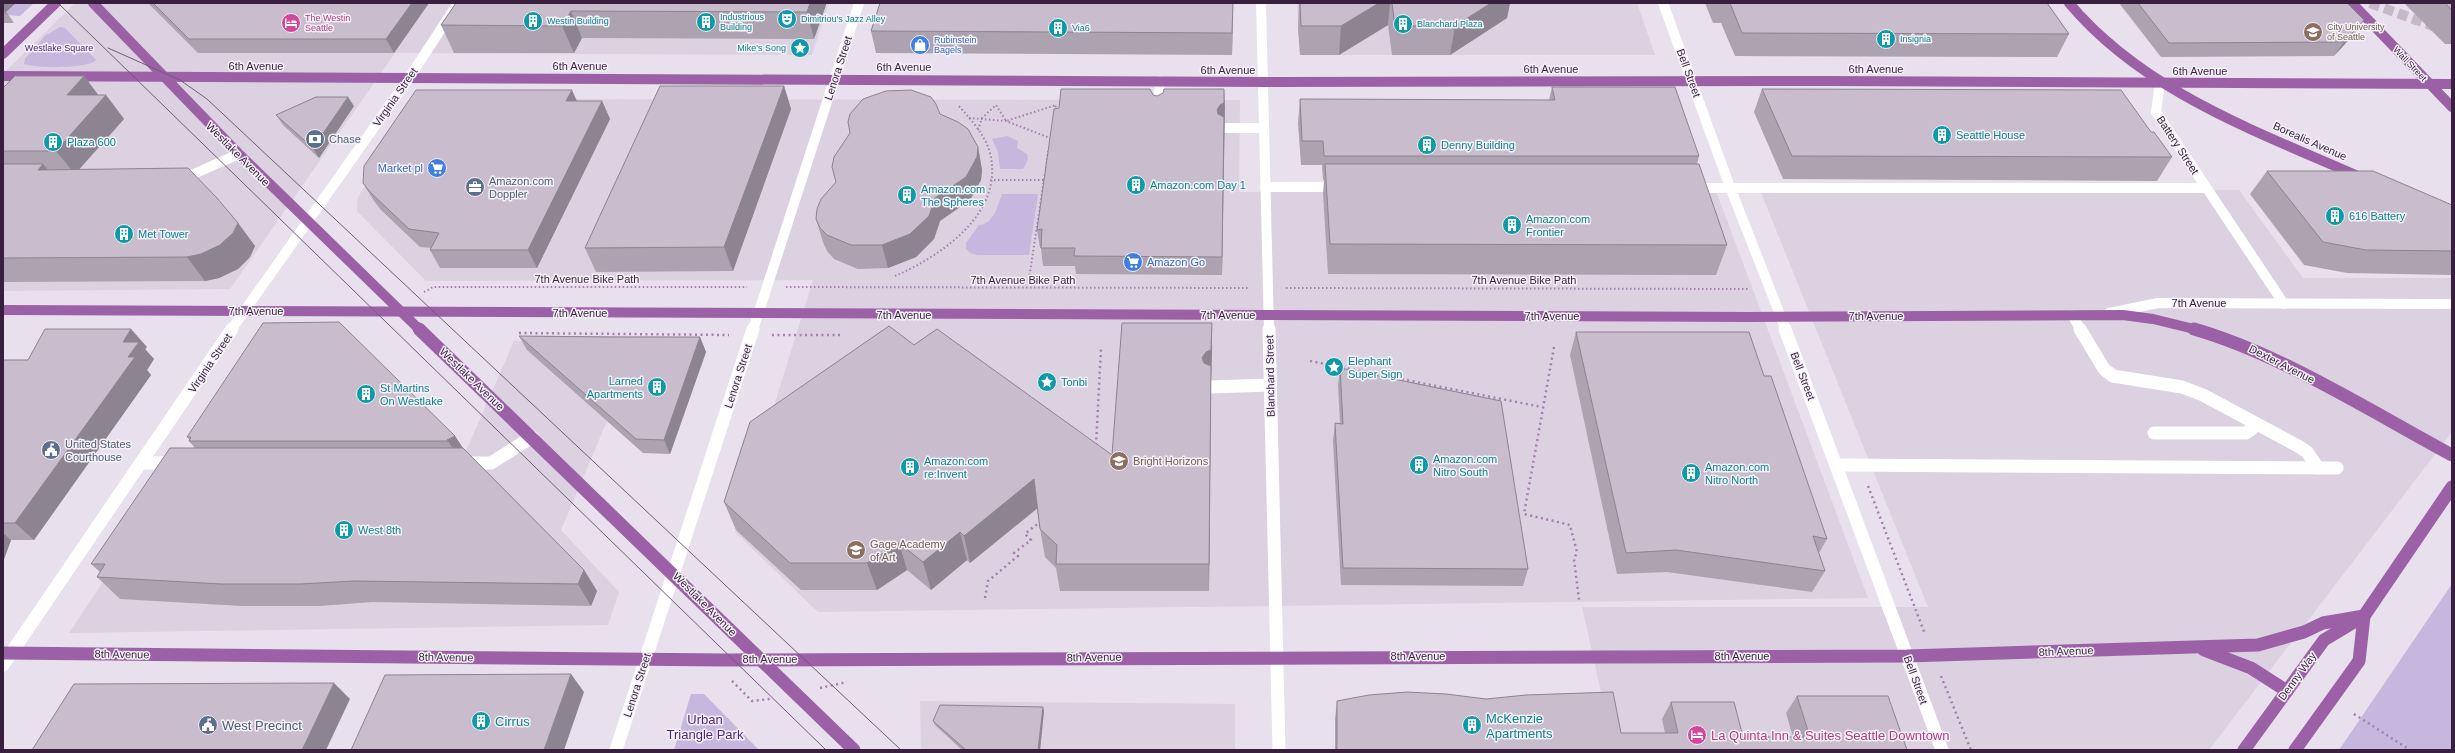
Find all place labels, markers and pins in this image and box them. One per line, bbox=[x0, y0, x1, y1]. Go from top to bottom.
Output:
theatre icon: Dimitriou's Jazz Alley bbox=[776, 8, 798, 30]
building icon: Westin Building bbox=[522, 10, 544, 32]
building icon: Industrious Building bbox=[695, 11, 717, 33]
hotel icon: The Westin Seattle bbox=[280, 12, 302, 34]
place label: Industrious Building bbox=[720, 12, 765, 32]
place label: The Westin Seattle bbox=[305, 13, 350, 33]
building icon: Blanchard Plaza bbox=[1392, 13, 1414, 35]
place label: Dimitriou's Jazz Alley bbox=[801, 14, 886, 24]
place label: Westin Building bbox=[547, 16, 609, 26]
building icon: Via6 bbox=[1047, 17, 1069, 39]
place label: Blanchard Plaza bbox=[1417, 19, 1483, 29]
school or university icon: City University of Seattle bbox=[2302, 21, 2324, 43]
place label: City University of Seattle bbox=[2327, 22, 2385, 42]
place label: Via6 bbox=[1072, 23, 1090, 33]
building icon: Insignia bbox=[1875, 28, 1897, 50]
shop icon: Rubinstein Bagels bbox=[909, 34, 931, 56]
place label: Insignia bbox=[1900, 34, 1931, 44]
place label: Rubinstein Bagels bbox=[934, 35, 977, 55]
place icon: Mike's Song bbox=[789, 37, 811, 59]
place label: Mike's Song bbox=[737, 43, 786, 53]
building icon: Seattle House bbox=[1931, 124, 1953, 146]
bank icon: Chase bbox=[304, 128, 326, 150]
place label: Seattle House bbox=[1956, 129, 2025, 141]
building icon: Plaza 600 bbox=[42, 131, 64, 153]
place label: Chase bbox=[329, 133, 361, 145]
building icon: Denny Building bbox=[1416, 134, 1438, 156]
place label: Plaza 600 bbox=[67, 136, 116, 148]
place label: Denny Building bbox=[1441, 139, 1515, 151]
supermarket icon: Market pl bbox=[426, 157, 448, 179]
place label: Market pl bbox=[378, 162, 423, 174]
building icon: Amazon.com Day 1 bbox=[1125, 174, 1147, 196]
place label: Amazon.com Doppler bbox=[489, 175, 553, 200]
office icon: Amazon.com Doppler bbox=[464, 176, 486, 198]
place label: Amazon.com Day 1 bbox=[1150, 179, 1246, 191]
place label: Amazon.com The Spheres bbox=[921, 183, 985, 208]
building icon: Amazon.com The Spheres bbox=[896, 184, 918, 206]
building icon: 616 Battery bbox=[2324, 205, 2346, 227]
place label: 616 Battery bbox=[2349, 210, 2406, 222]
place label: Amazon.com Frontier bbox=[1526, 213, 1590, 238]
building icon: Amazon.com Frontier bbox=[1501, 214, 1523, 236]
building icon: Met Tower bbox=[113, 223, 135, 245]
place label: Met Tower bbox=[138, 228, 189, 240]
supermarket icon: Amazon Go bbox=[1122, 251, 1144, 273]
place label: Amazon Go bbox=[1147, 256, 1205, 268]
place label: Elephant Super Sign bbox=[1348, 355, 1402, 380]
place icon: Elephant Super Sign bbox=[1323, 356, 1345, 378]
place icon: Tonbi bbox=[1036, 371, 1058, 393]
place label: Larned Apartments bbox=[587, 375, 643, 400]
building icon: Larned Apartments bbox=[646, 376, 668, 398]
place label: Tonbi bbox=[1061, 376, 1087, 388]
place label: St Martins On Westlake bbox=[380, 382, 443, 407]
building icon: St Martins On Westlake bbox=[355, 383, 377, 405]
place label: United States Courthouse bbox=[65, 438, 132, 463]
public building icon: United States Courthouse bbox=[40, 439, 62, 461]
school or university icon: Bright Horizons bbox=[1108, 450, 1130, 472]
place label: Amazon.com Nitro South bbox=[1433, 453, 1497, 478]
building icon: Amazon.com Nitro South bbox=[1408, 454, 1430, 476]
place label: Amazon.com re:Invent bbox=[924, 455, 988, 480]
place label: Bright Horizons bbox=[1133, 455, 1209, 467]
building icon: Amazon.com re:Invent bbox=[899, 456, 921, 478]
place label: Amazon.com Nitro North bbox=[1705, 461, 1769, 486]
building icon: Amazon.com Nitro North bbox=[1680, 462, 1702, 484]
building icon: West 8th bbox=[333, 519, 355, 541]
place label: West 8th bbox=[358, 524, 401, 536]
place label: Gage Academy of Art bbox=[870, 538, 946, 563]
school or university icon: Gage Academy of Art bbox=[845, 539, 867, 561]
building icon: Cirrus bbox=[470, 710, 492, 732]
place label: McKenzie Apartments bbox=[1486, 711, 1553, 741]
public building icon: West Precinct bbox=[197, 714, 219, 736]
place label: Cirrus bbox=[495, 714, 530, 729]
building icon: McKenzie Apartments bbox=[1461, 714, 1483, 736]
place label: West Precinct bbox=[222, 718, 302, 733]
hotel icon: La Quinta Inn & Suites Seattle Downtown bbox=[1686, 724, 1708, 746]
place label: La Quinta Inn & Suites Seattle Downtown bbox=[1711, 728, 1949, 743]

